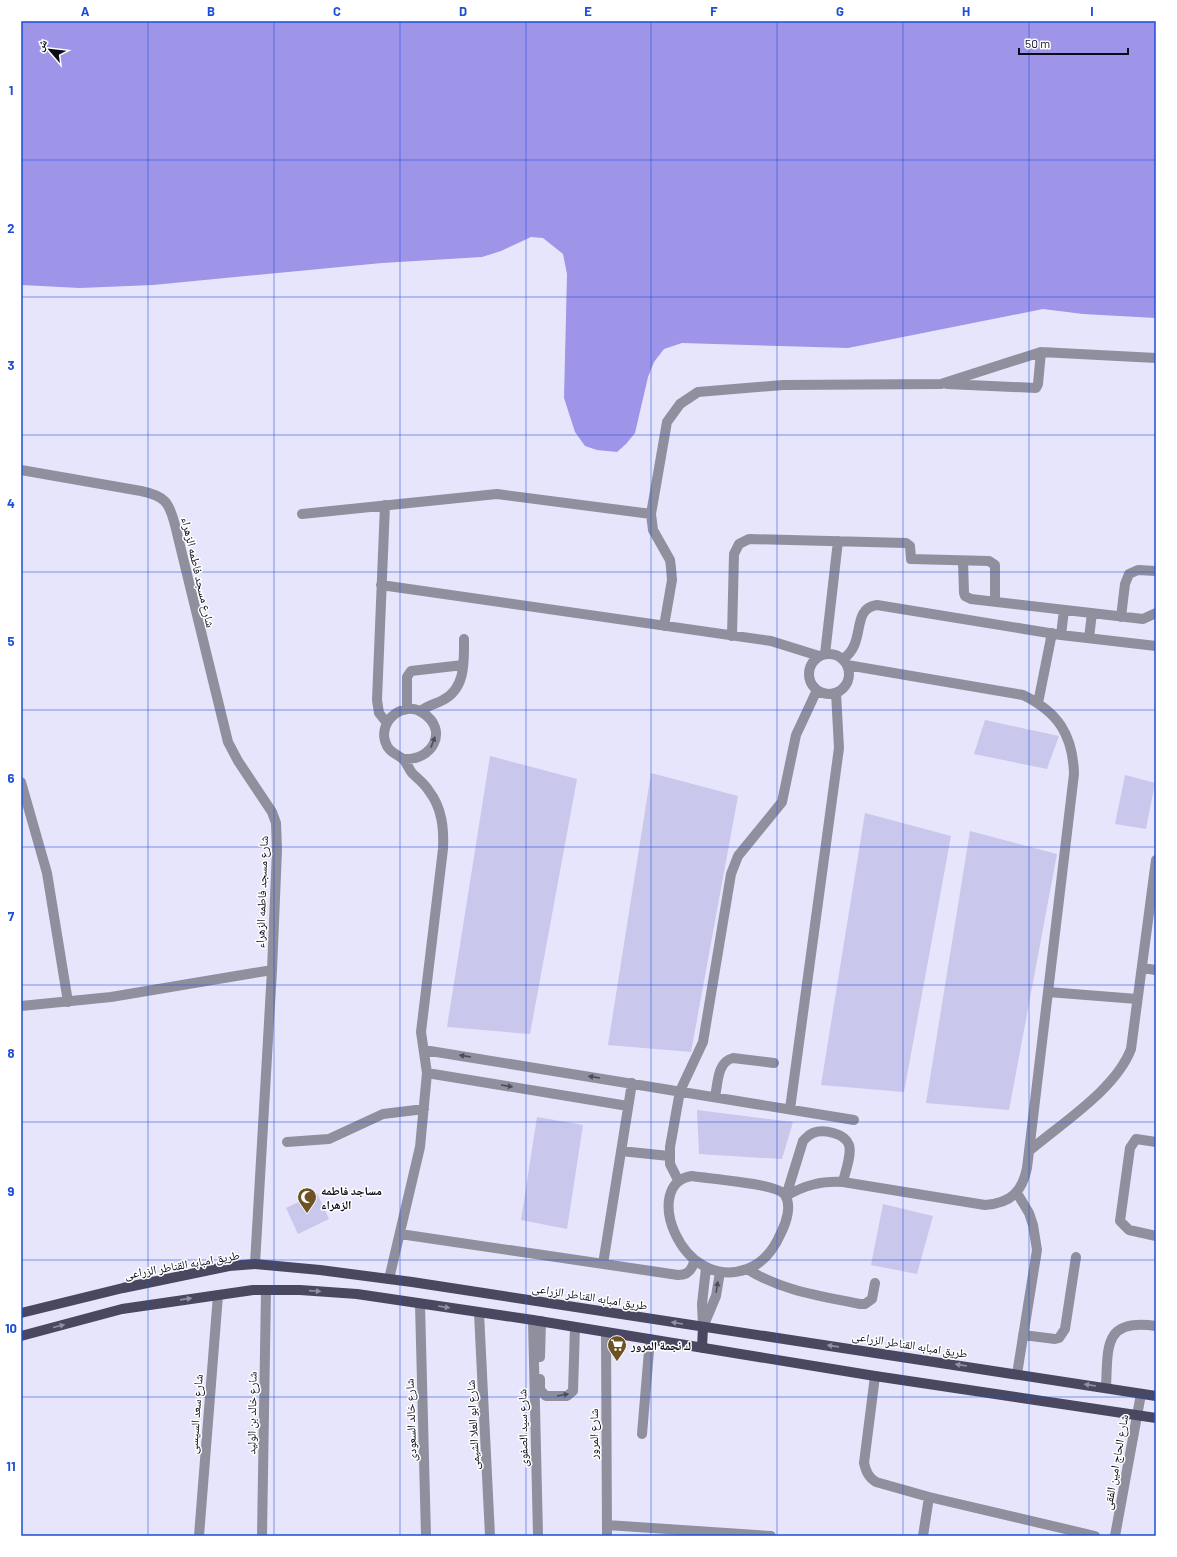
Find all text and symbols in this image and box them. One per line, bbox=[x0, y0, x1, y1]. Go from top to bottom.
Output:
text: A bbox=[81, 3, 90, 19]
text: B bbox=[207, 3, 215, 19]
text: C bbox=[333, 3, 341, 19]
text: D bbox=[459, 3, 467, 19]
text: E bbox=[584, 3, 592, 19]
text: F bbox=[710, 3, 718, 19]
text: G bbox=[836, 3, 844, 19]
text: H bbox=[962, 3, 970, 19]
text: I bbox=[1090, 3, 1094, 19]
north arrow bbox=[30, 30, 70, 70]
scale bar bbox=[1019, 30, 1128, 56]
text: 50 m bbox=[1025, 36, 1050, 50]
text: ش bbox=[32, 37, 51, 54]
text: 1 bbox=[9, 82, 13, 98]
text: 2 bbox=[7, 220, 15, 236]
text: 3 bbox=[7, 357, 15, 373]
text: 4 bbox=[7, 495, 15, 511]
street label: شارع مسجد فاطمه الزهراء bbox=[178, 515, 219, 629]
text: 5 bbox=[7, 633, 15, 649]
one-way arrow bbox=[430, 736, 436, 748]
text: 6 bbox=[8, 770, 15, 786]
street label: شارع مسجد فاطمه الزهراء bbox=[252, 835, 272, 949]
text: 7 bbox=[8, 908, 15, 924]
text: 8 bbox=[7, 1045, 15, 1061]
one-way arrow bbox=[459, 1053, 471, 1059]
one-way arrow bbox=[587, 1074, 600, 1080]
one-way arrow bbox=[501, 1083, 513, 1089]
text: 9 bbox=[8, 1183, 15, 1199]
place label: مساجد فاطمه الزهراء bbox=[321, 1183, 382, 1212]
mosque icon: مساجد فاطمه الزهراء bbox=[296, 1186, 318, 1214]
street label: طريق امبابه القناطر الزراعى bbox=[123, 1247, 241, 1282]
street label: طريق امبابه القناطر الزراعى bbox=[531, 1280, 649, 1313]
one-way arrow bbox=[714, 1281, 720, 1293]
one-way arrow bbox=[309, 1287, 321, 1294]
one-way arrow bbox=[180, 1296, 192, 1302]
one-way arrow bbox=[438, 1304, 450, 1310]
text: 10 bbox=[5, 1320, 17, 1336]
one-way arrow bbox=[670, 1320, 683, 1326]
one-way arrow bbox=[53, 1323, 65, 1329]
street label: طريق امبابه القناطر الزراعى bbox=[851, 1328, 969, 1361]
supermarket icon: ك نجمة المرور bbox=[606, 1334, 628, 1362]
place label: ك نجمة المرور bbox=[630, 1338, 691, 1353]
one-way arrow bbox=[827, 1343, 839, 1349]
one-way arrow bbox=[955, 1362, 968, 1368]
street label: شارع خالد بن الوليد bbox=[243, 1371, 261, 1455]
street label: شارع سعد السيسى bbox=[185, 1373, 207, 1455]
street label: شارع خالد السعودى bbox=[402, 1378, 420, 1462]
street label: شارع ابو العلا الشيمى bbox=[463, 1379, 483, 1470]
one-way arrow bbox=[1084, 1382, 1096, 1388]
street label: شارع سيد الصفوى bbox=[514, 1389, 532, 1467]
one-way arrow bbox=[557, 1392, 569, 1398]
street label: شارع المرور bbox=[586, 1409, 602, 1460]
street label: شارع الحاج امين الفقى bbox=[1100, 1413, 1132, 1511]
text: 11 bbox=[6, 1458, 16, 1474]

